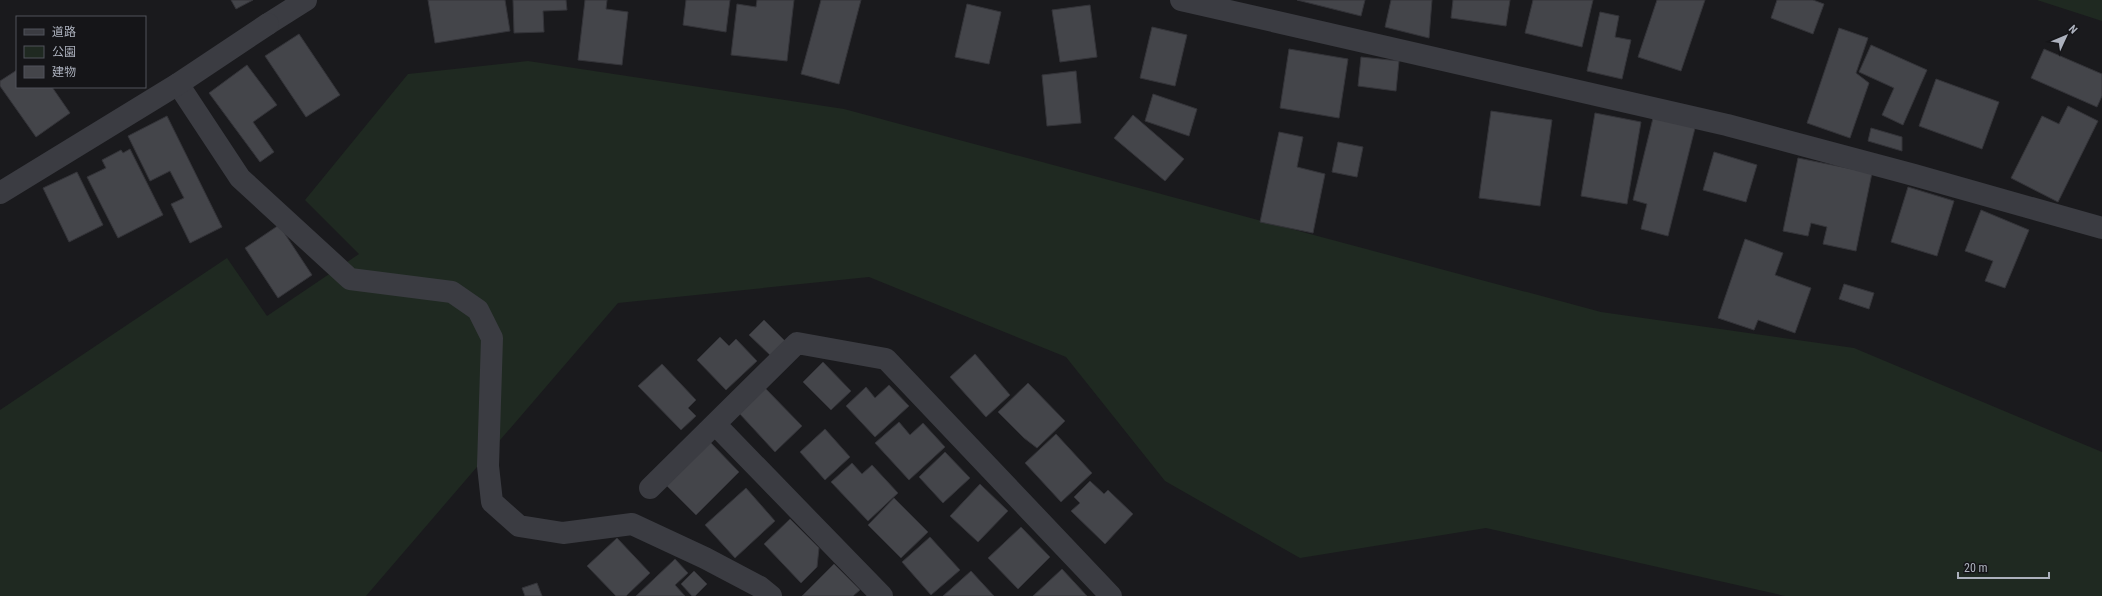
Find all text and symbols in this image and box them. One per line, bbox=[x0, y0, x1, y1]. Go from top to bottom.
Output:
legend bbox=[16, 16, 146, 88]
north arrow bbox=[2046, 16, 2086, 56]
text: N bbox=[2066, 22, 2080, 37]
text: 道路 bbox=[52, 25, 76, 39]
text: 公園 bbox=[52, 45, 76, 59]
text: 建物 bbox=[52, 65, 76, 79]
scale bar bbox=[1958, 554, 2049, 580]
text: 20 m bbox=[1964, 561, 1988, 575]

